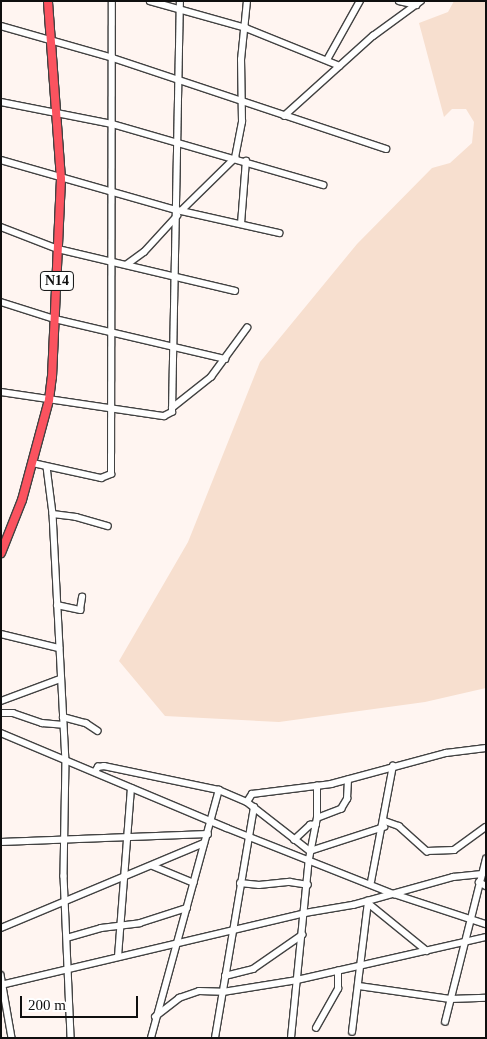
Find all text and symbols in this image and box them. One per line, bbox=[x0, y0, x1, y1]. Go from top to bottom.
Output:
road number: N14 bbox=[40, 270, 74, 292]
scale bar bbox=[22, 986, 140, 1018]
text: 200 m bbox=[28, 997, 66, 1013]

